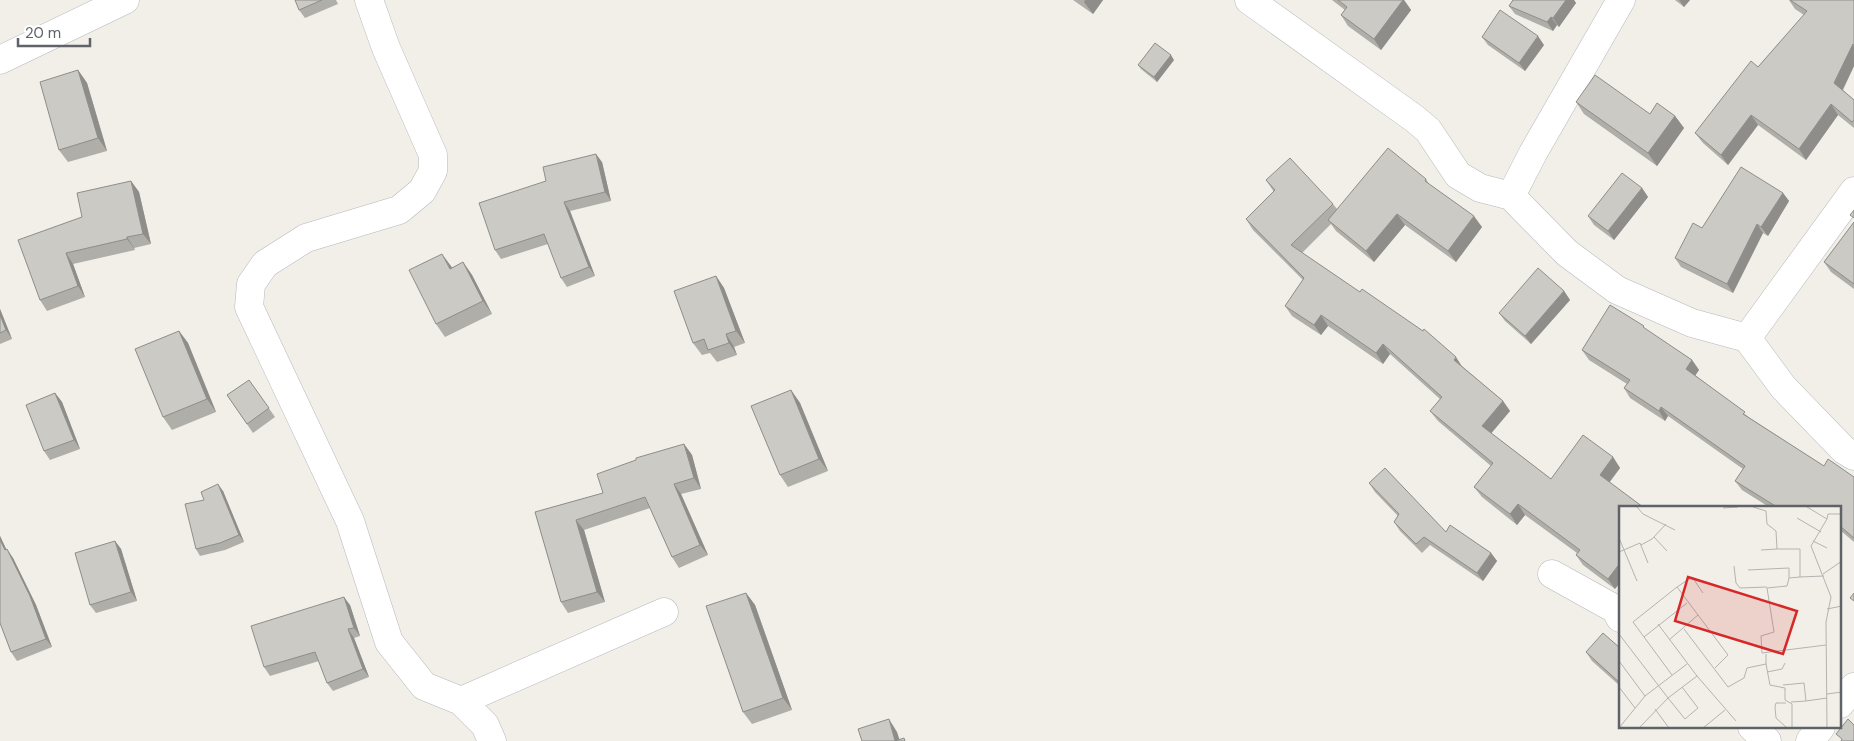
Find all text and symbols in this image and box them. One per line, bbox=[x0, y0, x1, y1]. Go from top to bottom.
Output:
scale bar bbox=[18, 15, 90, 47]
text: 20 m bbox=[25, 23, 61, 43]
inset map bbox=[1619, 506, 1842, 728]

